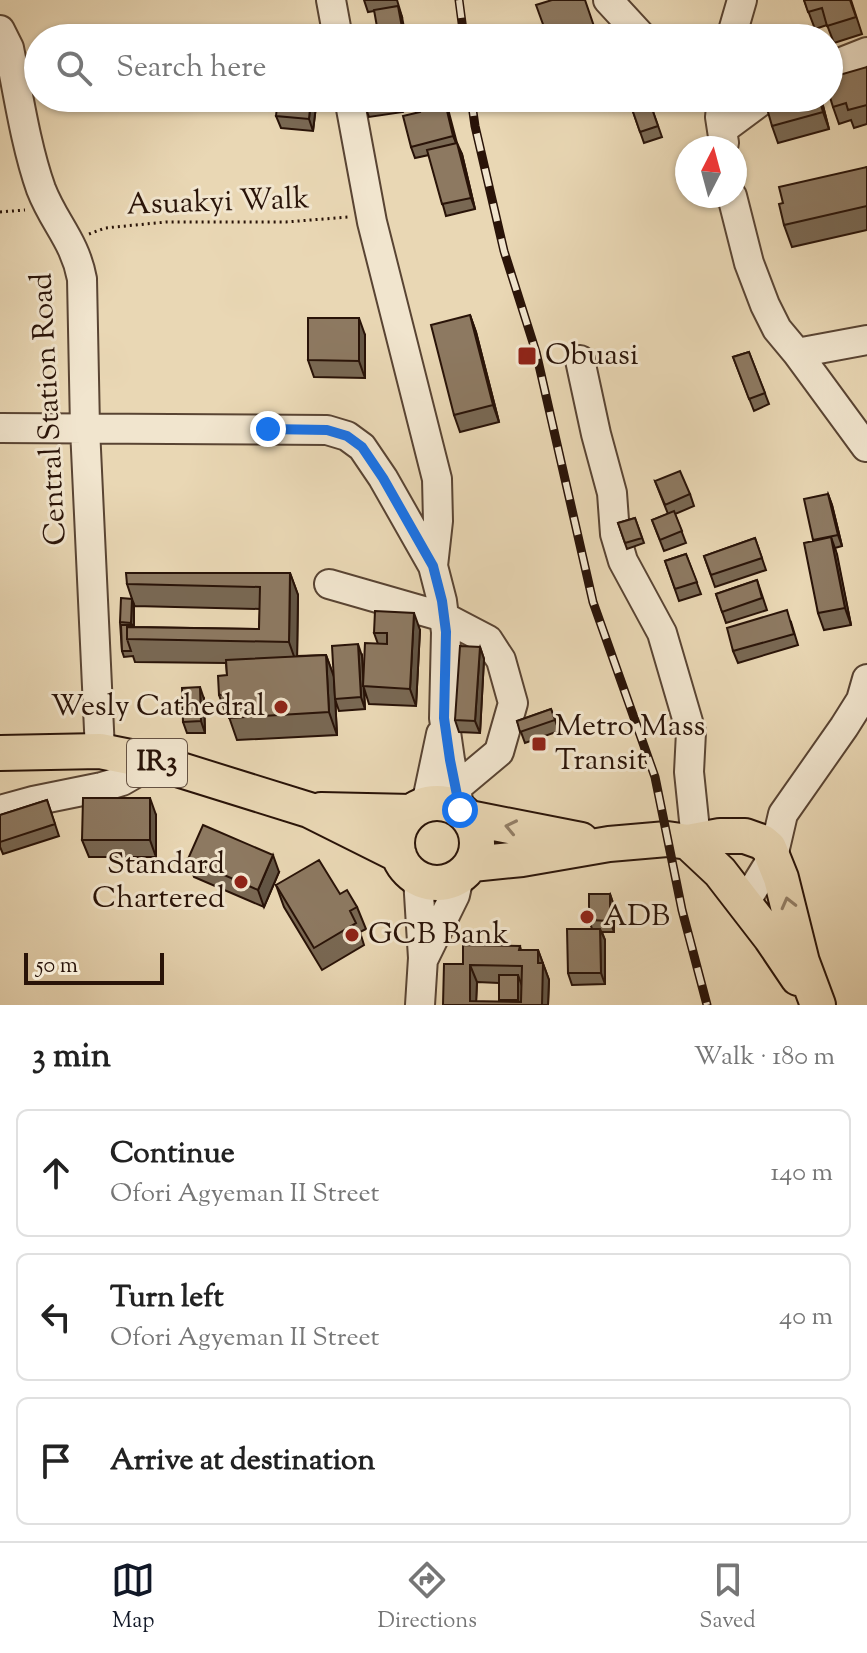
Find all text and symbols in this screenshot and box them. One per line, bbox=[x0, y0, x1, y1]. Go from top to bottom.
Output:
search box bbox=[24, 24, 843, 112]
icon: search bbox=[52, 46, 96, 90]
text: Search here bbox=[116, 47, 266, 90]
north arrow bbox=[675, 136, 747, 208]
street label: Asuakyi Walk bbox=[126, 178, 310, 228]
street label: Central Station Road bbox=[21, 271, 79, 547]
place label: Obuasi bbox=[545, 335, 638, 378]
marker: Obuasi bbox=[516, 345, 538, 367]
route end bbox=[250, 411, 286, 447]
place label: Wesly Cathedral bbox=[51, 686, 265, 729]
marker: Wesly Cathedral bbox=[272, 698, 290, 716]
place label: Metro Mass Transit bbox=[555, 706, 705, 783]
marker: Metro Mass Transit bbox=[530, 735, 548, 753]
road number: IR3 bbox=[127, 739, 187, 787]
route start bbox=[442, 792, 478, 828]
one-way arrow bbox=[505, 819, 519, 836]
place label: Standard Chartered bbox=[92, 844, 225, 921]
marker: Standard Chartered bbox=[232, 873, 250, 891]
place label: ADB bbox=[603, 896, 670, 939]
one-way arrow bbox=[780, 897, 797, 911]
marker: ADB bbox=[578, 908, 596, 926]
place label: GCB Bank bbox=[368, 914, 509, 957]
marker: GCB Bank bbox=[343, 926, 361, 944]
scale bar bbox=[24, 949, 164, 985]
text: 50 m bbox=[36, 951, 78, 983]
text: 3 min bbox=[32, 1033, 111, 1082]
text: Walk · 180 m bbox=[694, 1039, 835, 1076]
text: Continue bbox=[110, 1133, 235, 1176]
icon: ahead bbox=[34, 1151, 78, 1195]
text: 140 m bbox=[770, 1155, 833, 1192]
text: Ofori Agyeman II Street bbox=[110, 1176, 380, 1213]
text: Turn left bbox=[110, 1277, 224, 1320]
icon: left bbox=[34, 1295, 78, 1339]
text: 40 m bbox=[779, 1299, 833, 1336]
text: Ofori Agyeman II Street bbox=[110, 1320, 380, 1357]
icon: arrive bbox=[34, 1439, 78, 1483]
text: Arrive at destination bbox=[110, 1440, 375, 1483]
tab: Map bbox=[111, 1558, 155, 1638]
tab: Directions bbox=[378, 1558, 477, 1638]
tab: Saved bbox=[699, 1558, 756, 1638]

